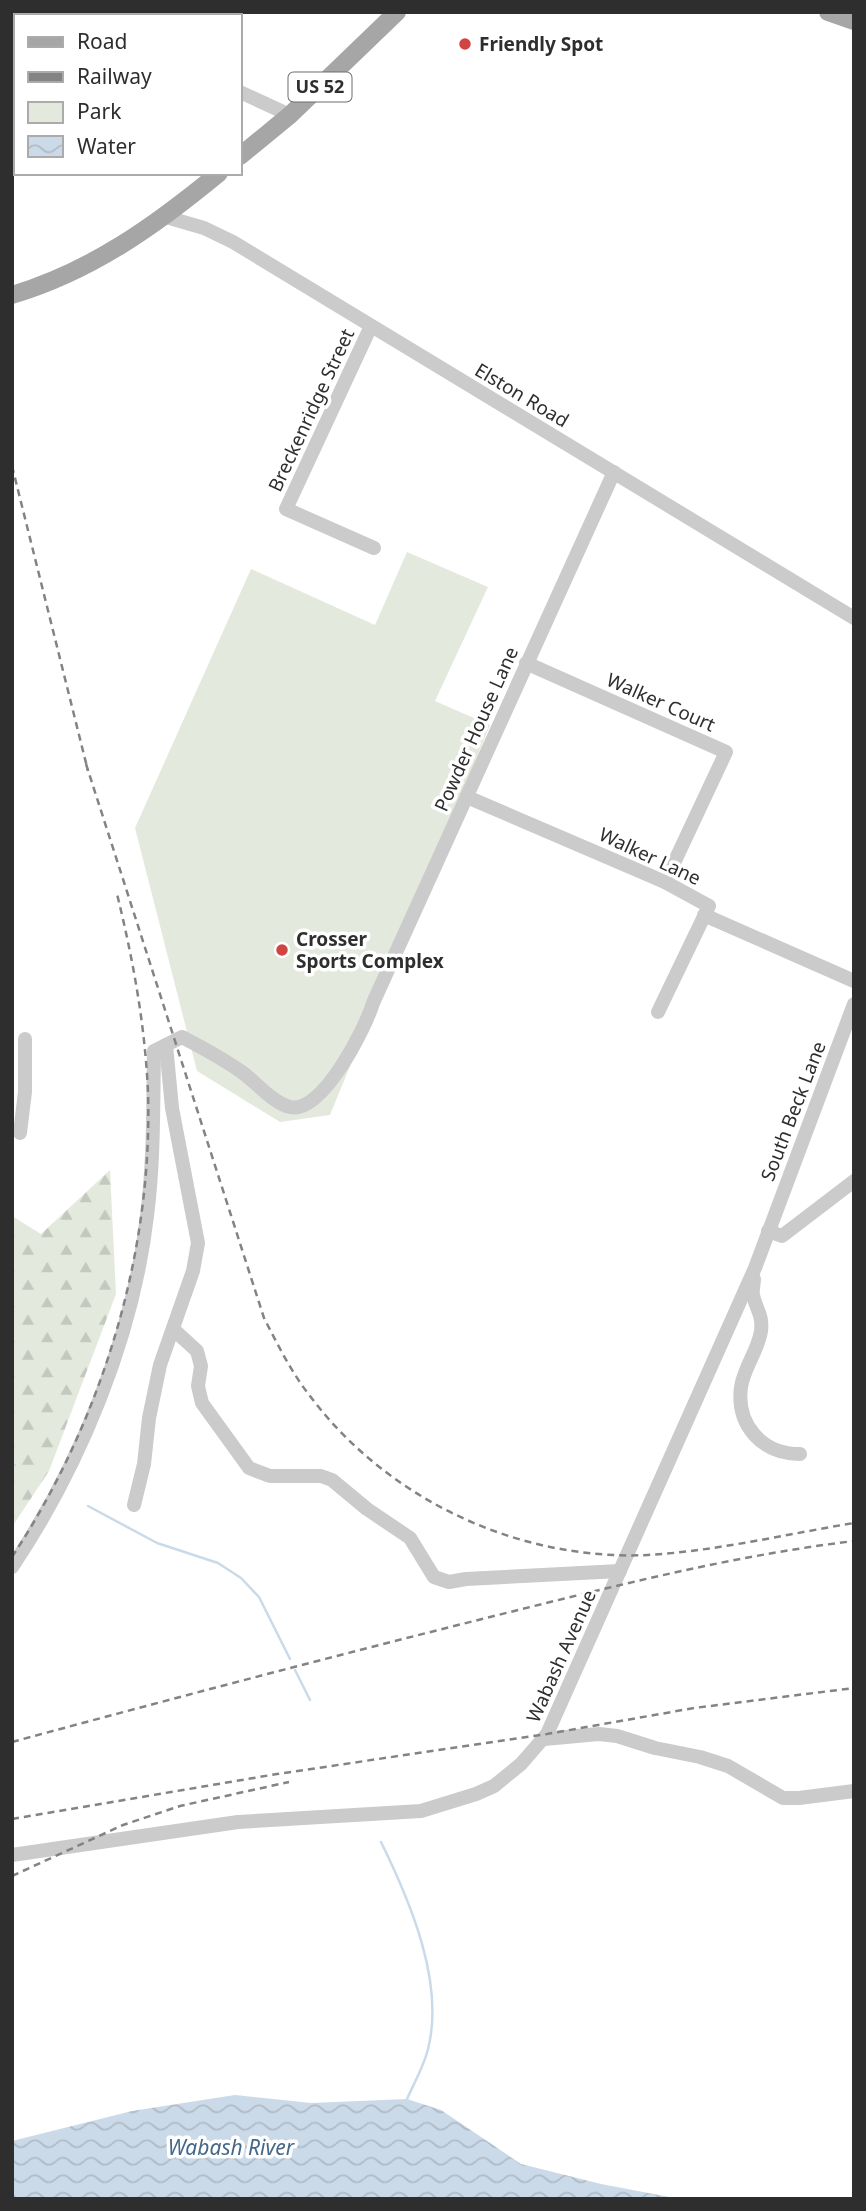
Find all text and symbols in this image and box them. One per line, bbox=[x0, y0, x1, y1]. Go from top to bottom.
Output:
legend bbox=[14, 14, 242, 175]
text: Road bbox=[77, 27, 127, 55]
place label: Friendly Spot bbox=[479, 31, 603, 57]
marker: Friendly Spot bbox=[457, 36, 473, 52]
text: Railway bbox=[77, 62, 152, 90]
road number: US 52 bbox=[288, 72, 352, 102]
text: Park bbox=[77, 97, 122, 125]
text: Water bbox=[77, 132, 136, 160]
street label: Breckenridge Street bbox=[262, 324, 360, 496]
street label: Elston Road bbox=[470, 357, 574, 433]
street label: Powder House Lane bbox=[428, 642, 524, 816]
street label: Walker Court bbox=[603, 666, 720, 738]
street label: Walker Lane bbox=[595, 821, 705, 891]
place label: Crosser Sports Complex bbox=[296, 926, 444, 974]
marker: Crosser Sports Complex bbox=[274, 942, 290, 958]
street label: South Beck Lane bbox=[754, 1037, 832, 1185]
street label: Wabash Avenue bbox=[520, 1585, 602, 1727]
water label: Wabash River bbox=[168, 2133, 296, 2161]

